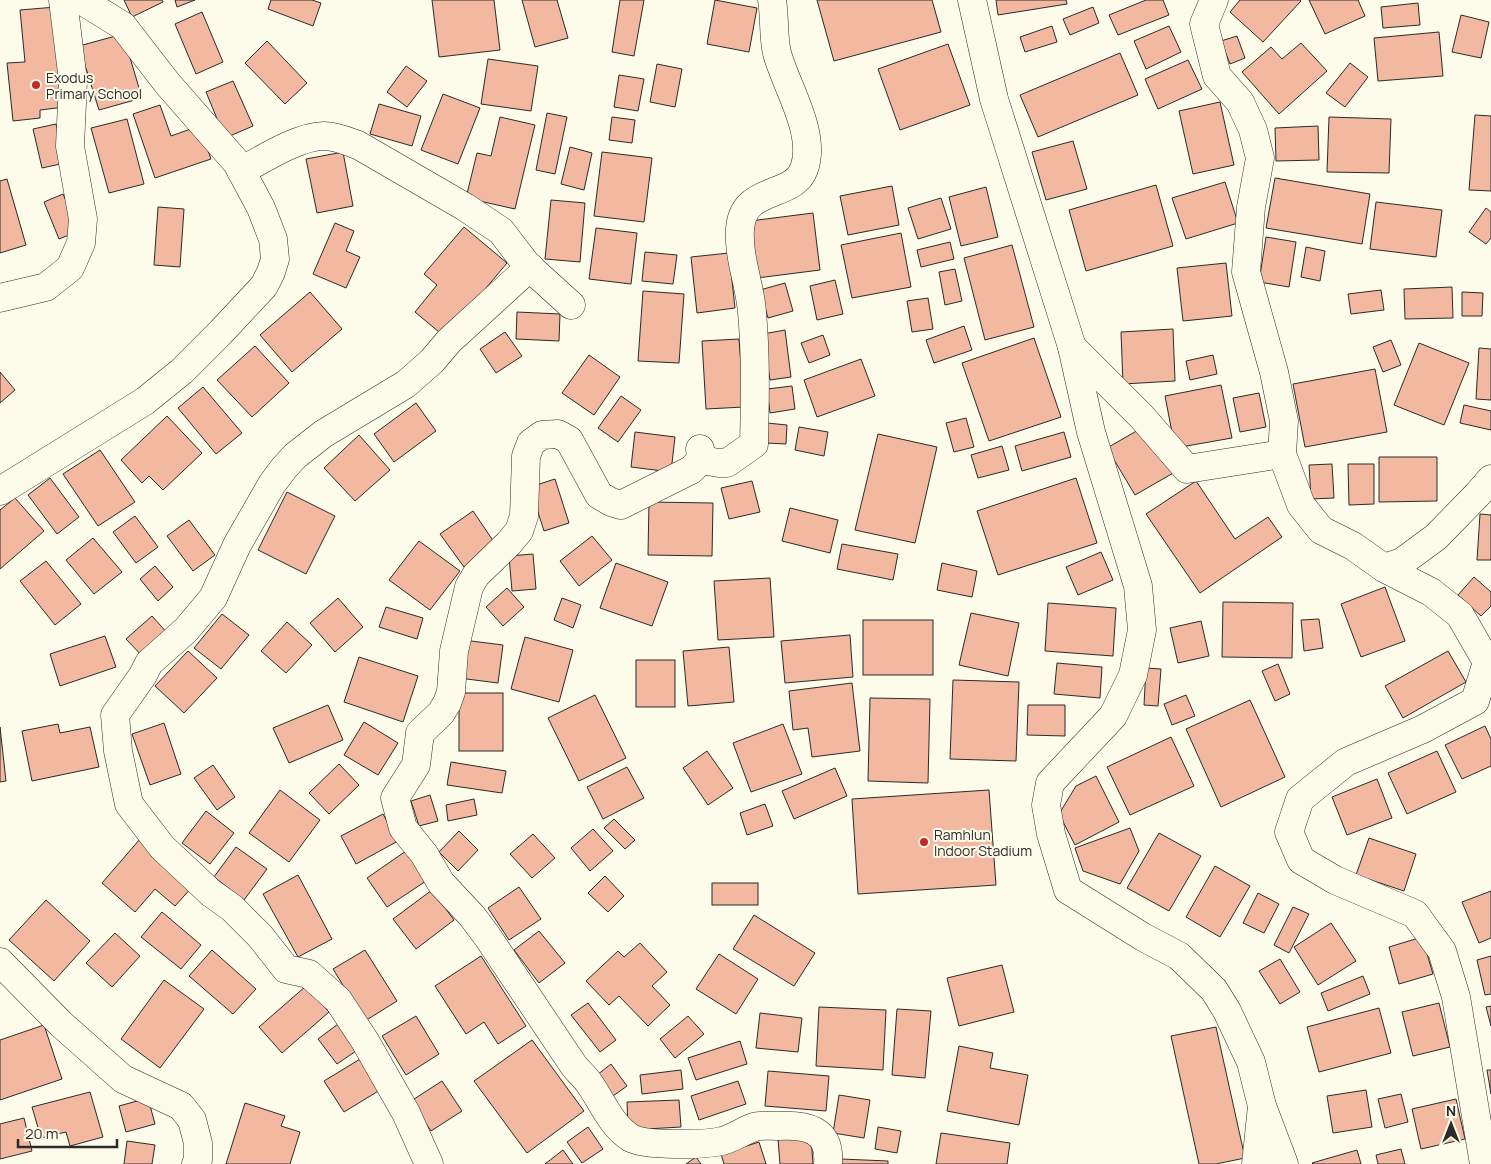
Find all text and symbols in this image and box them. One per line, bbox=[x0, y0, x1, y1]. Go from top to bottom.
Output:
place label: Exodus Primary School bbox=[46, 68, 142, 103]
marker: Exodus Primary School bbox=[30, 79, 42, 91]
place label: Ramhlun Indoor Stadium bbox=[934, 825, 1032, 860]
marker: Ramhlun Indoor Stadium bbox=[918, 836, 930, 848]
north arrow bbox=[1426, 1099, 1476, 1149]
text: N bbox=[1446, 1101, 1456, 1120]
scale bar bbox=[18, 1116, 116, 1148]
text: 20 m bbox=[25, 1123, 58, 1144]

